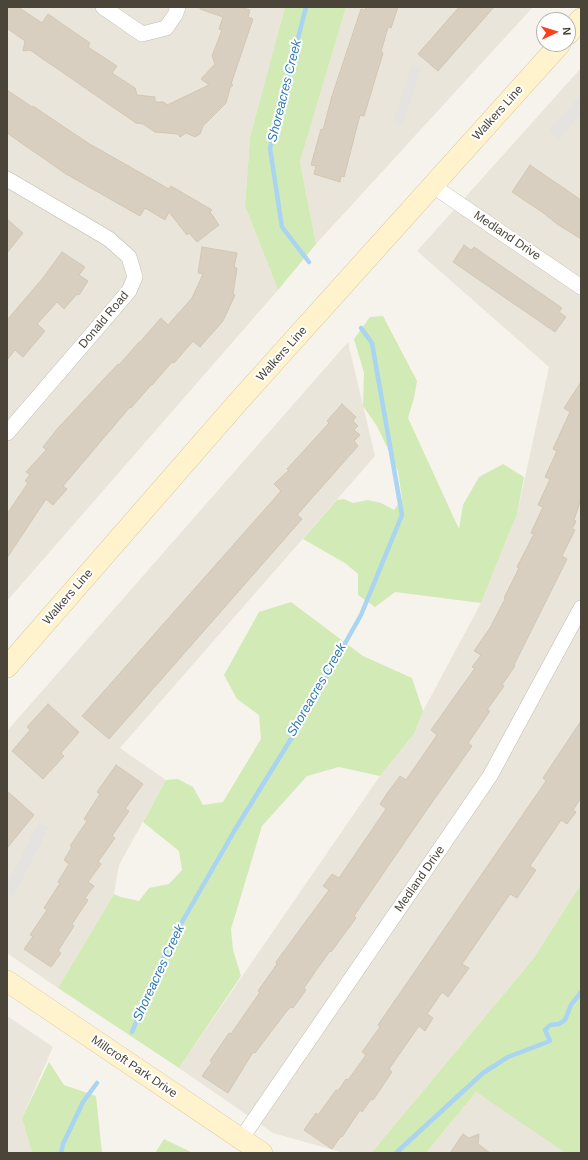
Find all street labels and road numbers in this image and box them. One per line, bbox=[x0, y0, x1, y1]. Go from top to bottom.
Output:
street label: Walkers Line bbox=[470, 83, 526, 143]
street label: Medland Drive bbox=[471, 208, 543, 264]
street label: Donald Road bbox=[76, 289, 132, 351]
street label: Walkers Line bbox=[254, 324, 310, 384]
street label: Walkers Line bbox=[40, 566, 96, 628]
street label: Medland Drive bbox=[392, 843, 448, 915]
street label: Millcroft Park Drive bbox=[88, 1033, 180, 1101]

